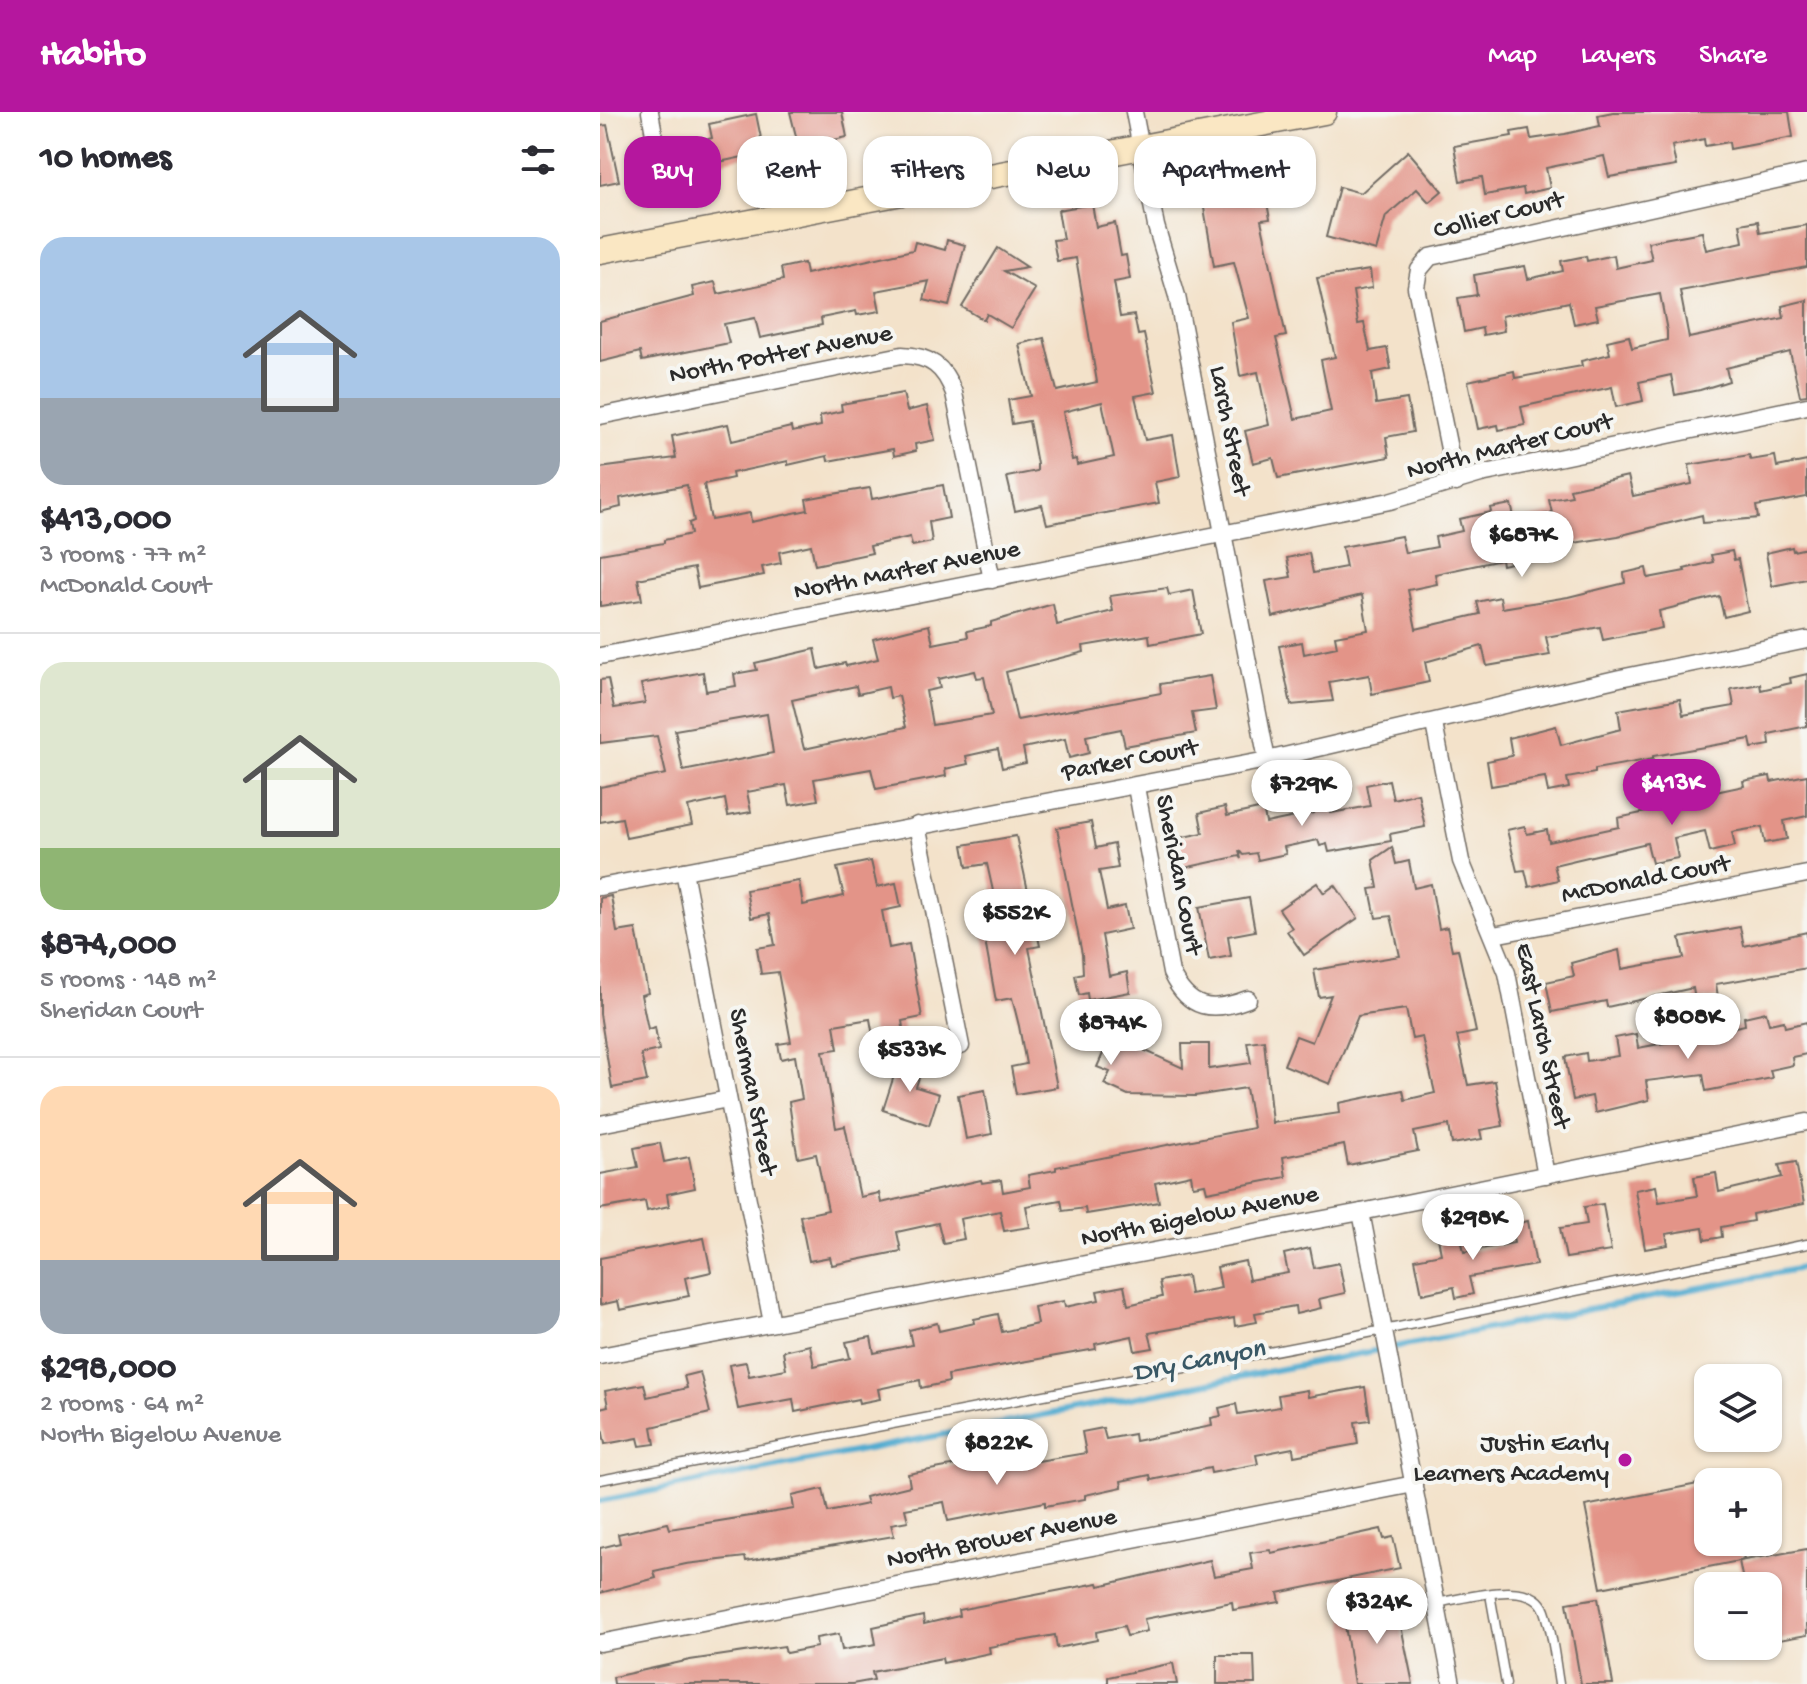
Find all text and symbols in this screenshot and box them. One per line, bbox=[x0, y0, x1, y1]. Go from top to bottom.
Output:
text: Habito bbox=[40, 34, 146, 78]
text: Map bbox=[1488, 40, 1537, 73]
text: Layers bbox=[1581, 40, 1655, 73]
text: Share bbox=[1699, 40, 1767, 73]
chip: Buy bbox=[624, 136, 721, 208]
chip: Rent bbox=[737, 136, 847, 208]
chip: Filters bbox=[863, 136, 992, 208]
chip: New bbox=[1008, 136, 1118, 208]
chip: Apartment bbox=[1134, 136, 1316, 208]
icon: filters bbox=[516, 138, 560, 182]
text: 10 homes bbox=[40, 140, 171, 180]
street label: Collier Court bbox=[1431, 185, 1570, 248]
icon: home bbox=[228, 289, 372, 433]
street label: North Potter Avenue bbox=[667, 319, 896, 393]
street label: Larch Street bbox=[1200, 364, 1256, 501]
street label: North Marter Court bbox=[1404, 407, 1618, 489]
text: $413,000 bbox=[40, 501, 171, 541]
pin: $687K bbox=[1466, 511, 1578, 579]
text: $687K bbox=[1489, 521, 1555, 552]
street label: North Marter Avenue bbox=[791, 535, 1023, 609]
text: 3 rooms · 77 m² bbox=[40, 541, 206, 572]
text: McDonald Court bbox=[40, 572, 211, 603]
icon: home bbox=[228, 714, 372, 858]
street label: Parker Court bbox=[1058, 733, 1203, 791]
pin: $413K bbox=[1616, 759, 1728, 827]
pin: $729K bbox=[1246, 760, 1358, 828]
text: $413K bbox=[1641, 769, 1703, 800]
text: $729K bbox=[1269, 770, 1335, 801]
street label: Sheridan Court bbox=[1146, 792, 1208, 960]
street label: McDonald Court bbox=[1559, 849, 1735, 913]
pin: $552K bbox=[959, 889, 1071, 957]
text: $552K bbox=[982, 899, 1048, 930]
text: $874,000 bbox=[40, 926, 176, 966]
street label: East Larch Street bbox=[1506, 941, 1576, 1134]
text: 5 rooms · 148 m² bbox=[40, 966, 217, 997]
pin: $808K bbox=[1632, 993, 1744, 1061]
text: Sheridan Court bbox=[40, 997, 202, 1028]
pin: $874K bbox=[1055, 999, 1167, 1067]
text: $808K bbox=[1653, 1003, 1723, 1034]
street label: Sherman Street bbox=[720, 1006, 783, 1180]
text: $874K bbox=[1078, 1009, 1144, 1040]
pin: $533K bbox=[854, 1026, 966, 1094]
text: $533K bbox=[877, 1036, 943, 1067]
icon: home bbox=[228, 1138, 372, 1282]
street label: North Bigelow Avenue bbox=[1079, 1180, 1322, 1256]
pin: $298K bbox=[1417, 1194, 1529, 1262]
text: $298K bbox=[1440, 1204, 1506, 1235]
water label: Dry Canyon bbox=[1130, 1333, 1269, 1391]
text: $298,000 bbox=[40, 1350, 176, 1390]
map controls bbox=[1694, 1364, 1782, 1660]
button: layers bbox=[1694, 1364, 1782, 1452]
text: 2 rooms · 64 m² bbox=[40, 1390, 204, 1421]
pin: $822K bbox=[941, 1419, 1053, 1487]
text: North Bigelow Avenue bbox=[40, 1421, 281, 1452]
text: $822K bbox=[964, 1429, 1030, 1460]
place label: Justin Early Learners Academy bbox=[1413, 1430, 1609, 1491]
marker: Justin Early Learners Academy bbox=[1616, 1451, 1634, 1469]
button: + bbox=[1694, 1468, 1782, 1556]
street label: North Brower Avenue bbox=[884, 1502, 1120, 1577]
button: − bbox=[1694, 1572, 1782, 1660]
pin: $324K bbox=[1321, 1578, 1433, 1646]
text: $324K bbox=[1345, 1588, 1409, 1619]

